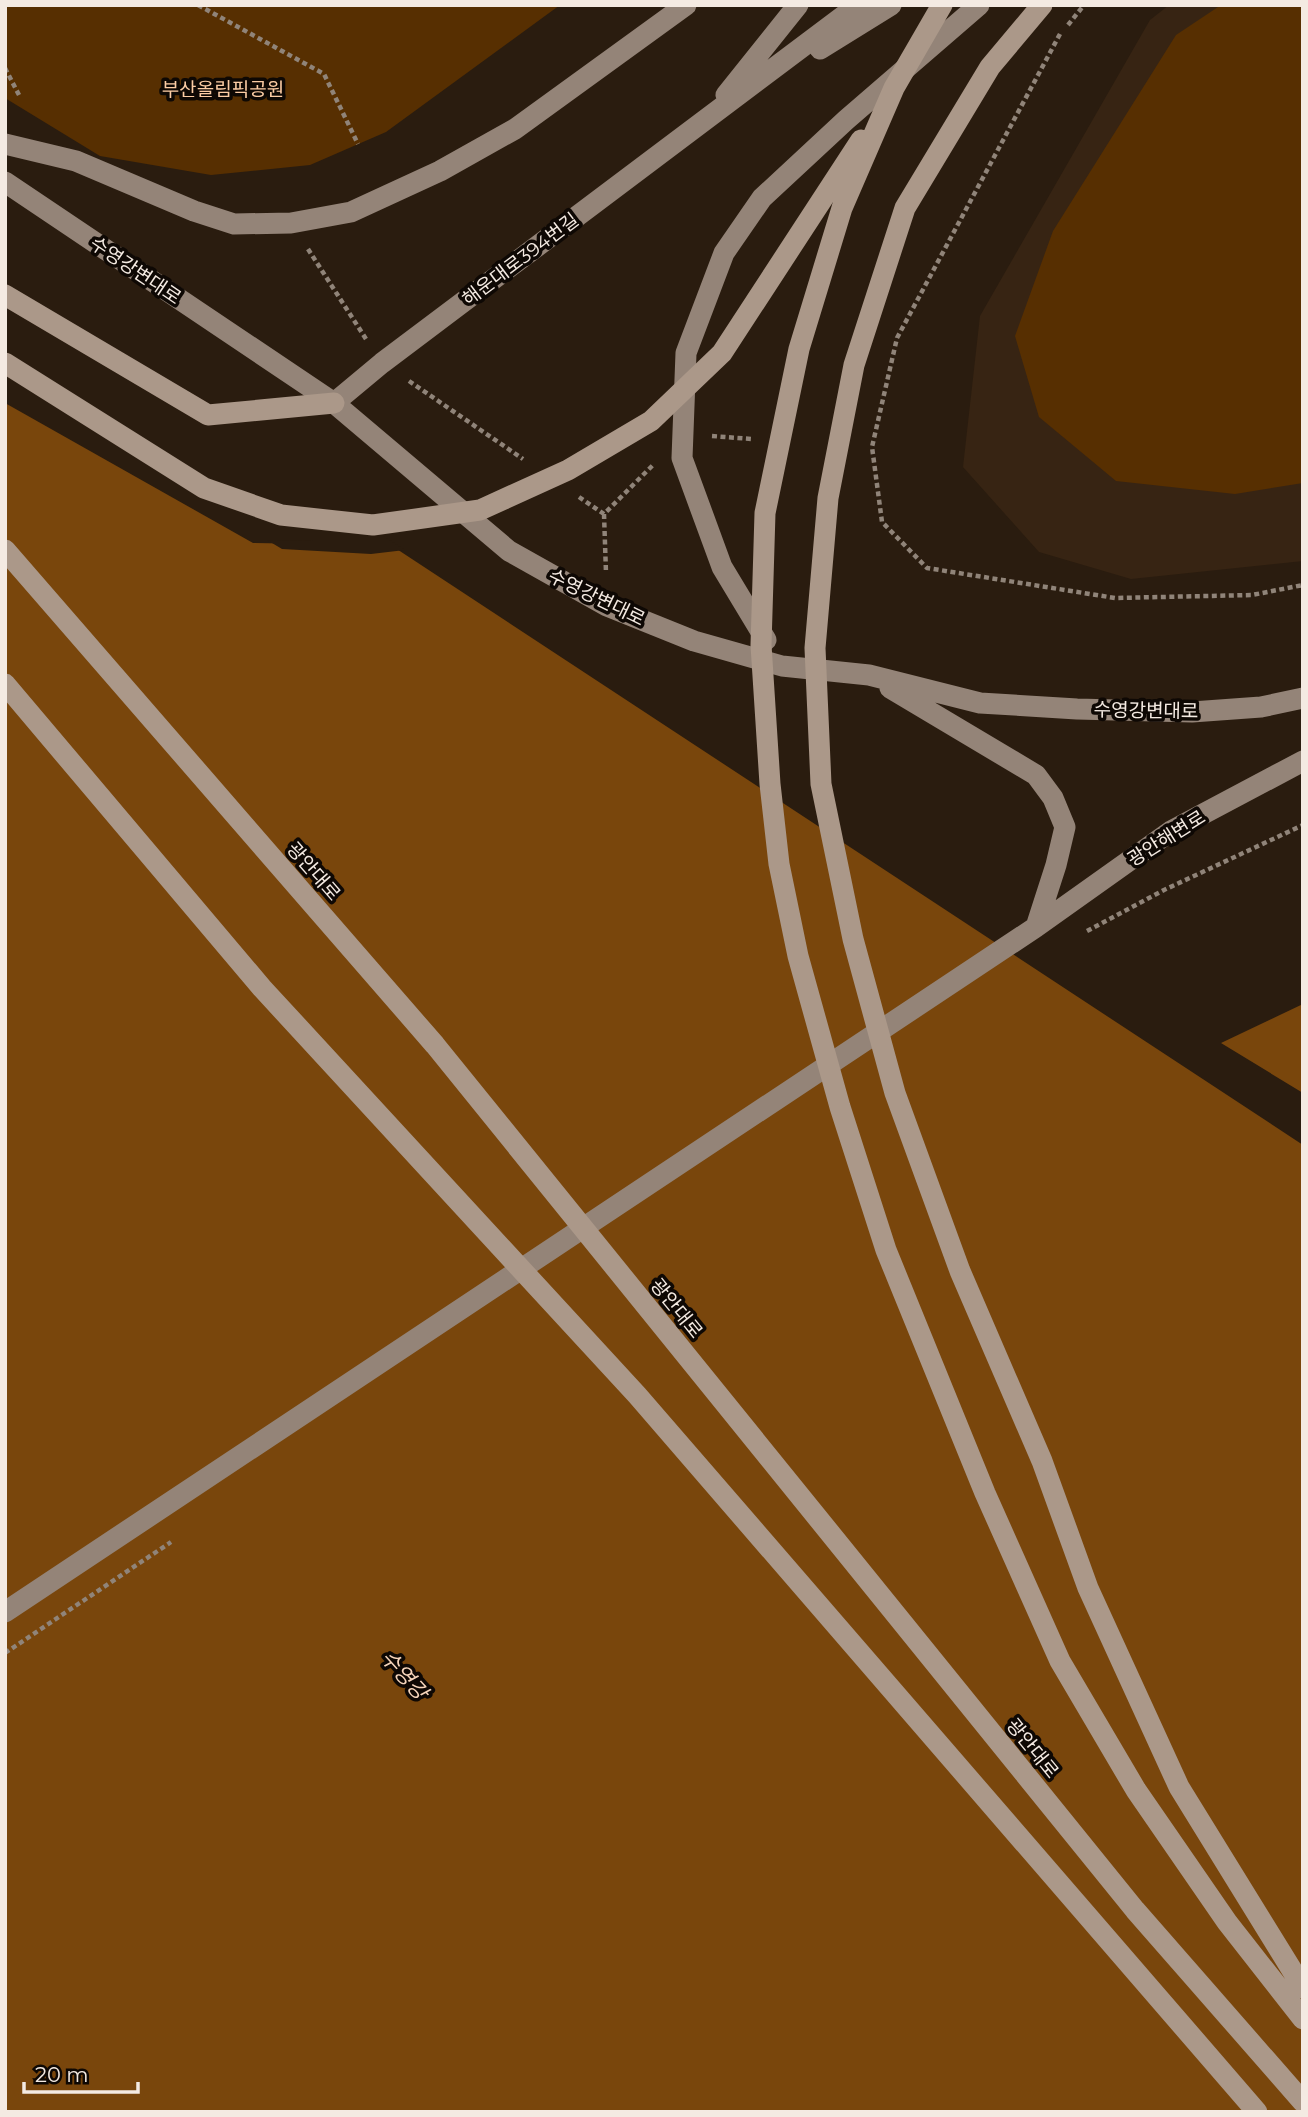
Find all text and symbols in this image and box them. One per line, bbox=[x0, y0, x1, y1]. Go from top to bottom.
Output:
park label: 부산올림픽공원 bbox=[162, 78, 284, 101]
street label: 해운대로394번길 bbox=[458, 208, 583, 311]
street label: 수영강변대로 bbox=[86, 232, 186, 309]
street label: 수영강변대로 bbox=[545, 564, 649, 631]
street label: 수영강변대로 bbox=[1093, 698, 1199, 723]
street label: 광안해변로 bbox=[1123, 806, 1209, 871]
street label: 광안대로 bbox=[282, 837, 345, 905]
street label: 광안대로 bbox=[646, 1274, 708, 1343]
water label: 수영강 bbox=[376, 1645, 435, 1707]
street label: 광안대로 bbox=[1002, 1714, 1064, 1783]
scale bar bbox=[24, 2050, 138, 2094]
text: 20 m bbox=[35, 2062, 89, 2087]

